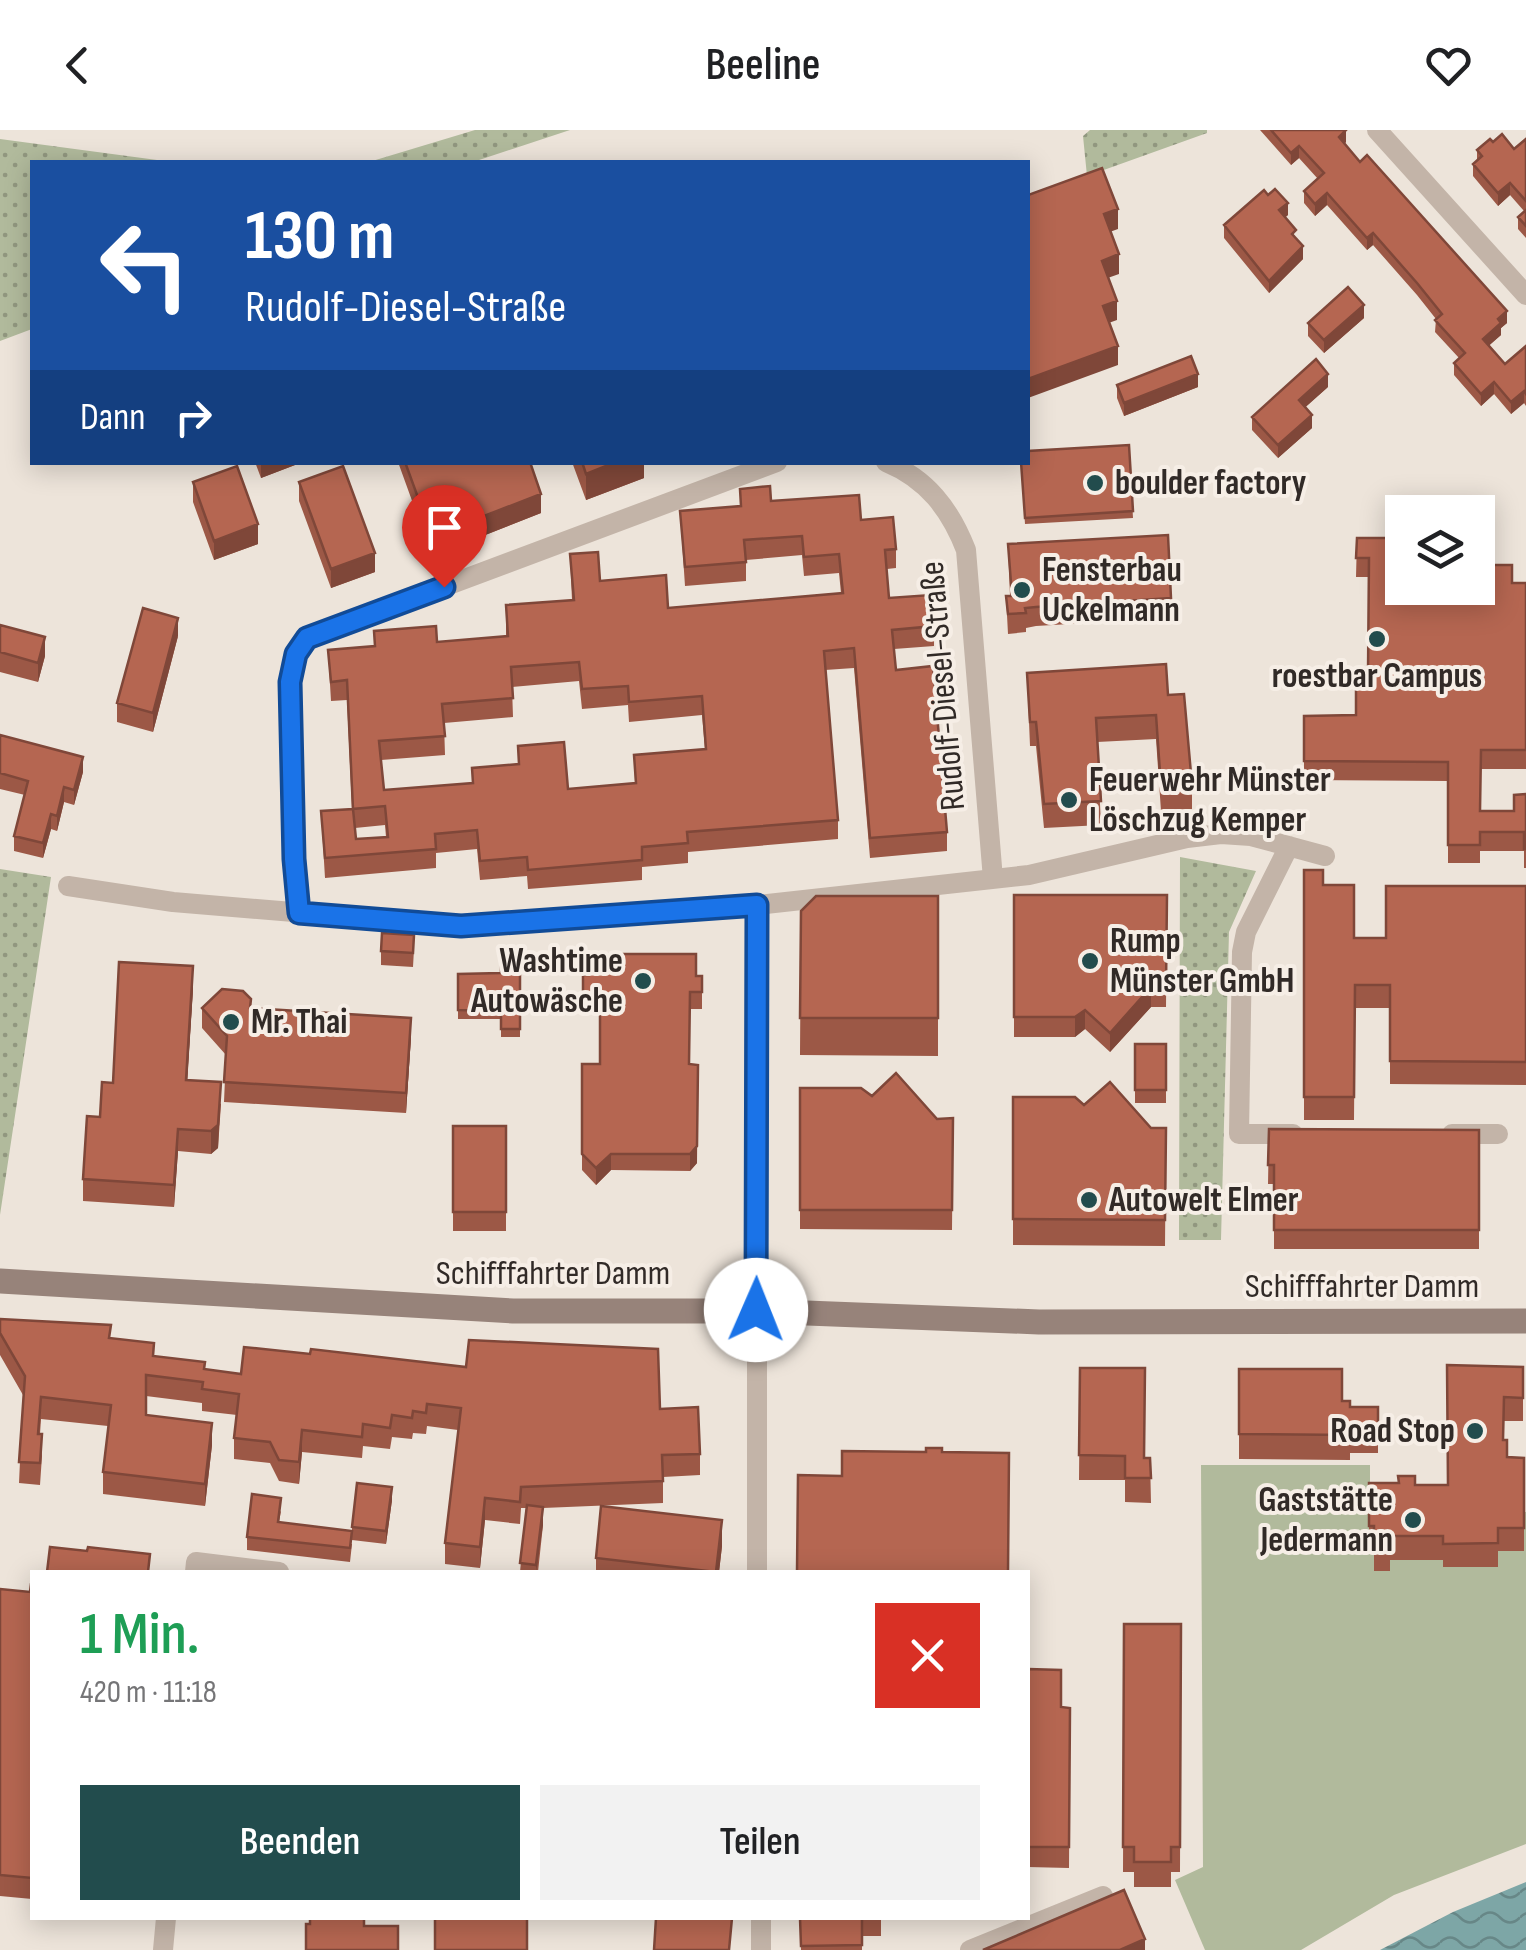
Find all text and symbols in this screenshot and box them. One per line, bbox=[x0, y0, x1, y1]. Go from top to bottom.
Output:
icon: back bbox=[50, 38, 105, 93]
text: Beeline bbox=[705, 38, 821, 93]
icon: heart bbox=[1421, 38, 1476, 93]
text: 130 m bbox=[245, 195, 394, 279]
icon: left bbox=[80, 200, 210, 330]
text: Rudolf-Diesel-Straße bbox=[245, 280, 566, 335]
icon: right bbox=[166, 390, 221, 445]
text: Dann bbox=[80, 395, 146, 440]
place label: boulder factory bbox=[1115, 462, 1307, 505]
marker: boulder factory bbox=[1084, 472, 1106, 494]
pin bbox=[402, 485, 487, 588]
map controls bbox=[1385, 495, 1495, 605]
button: layers bbox=[1385, 495, 1495, 605]
icon: arrive bbox=[417, 500, 472, 555]
place label: Fensterbau Uckelmann bbox=[1042, 549, 1182, 632]
street label: Rudolf-Diesel-Straße bbox=[911, 560, 975, 812]
marker: Fensterbau Uckelmann bbox=[1011, 579, 1033, 601]
marker: roestbar Campus bbox=[1366, 628, 1388, 650]
place label: roestbar Campus bbox=[1272, 655, 1482, 698]
place label: Feuerwehr Münster Löschzug Kemper bbox=[1089, 759, 1331, 842]
marker: Feuerwehr Münster Löschzug Kemper bbox=[1058, 789, 1080, 811]
place label: Rump Münster GmbH bbox=[1110, 920, 1294, 1003]
place label: Washtime Autowäsche bbox=[470, 940, 623, 1023]
marker: Rump Münster GmbH bbox=[1079, 950, 1101, 972]
marker: Washtime Autowäsche bbox=[632, 970, 654, 992]
place label: Mr. Thai bbox=[251, 1001, 347, 1044]
marker: Mr. Thai bbox=[220, 1011, 242, 1033]
place label: Autowelt Elmer bbox=[1108, 1179, 1299, 1222]
marker: Autowelt Elmer bbox=[1078, 1189, 1100, 1211]
street label: Schifffahrter Damm bbox=[436, 1252, 670, 1295]
position arrow bbox=[704, 1258, 808, 1362]
street label: Schifffahrter Damm bbox=[1245, 1265, 1479, 1308]
place label: Road Stop bbox=[1330, 1410, 1455, 1453]
marker: Road Stop bbox=[1464, 1420, 1486, 1442]
place label: Gaststätte Jedermann bbox=[1258, 1479, 1393, 1562]
marker: Gaststätte Jedermann bbox=[1402, 1509, 1424, 1531]
text: 1 Min. bbox=[80, 1599, 200, 1671]
button: close bbox=[875, 1603, 980, 1708]
text: 420 m · 11:18 bbox=[80, 1673, 217, 1712]
button: Beenden bbox=[80, 1785, 520, 1900]
button: Teilen bbox=[540, 1785, 980, 1900]

